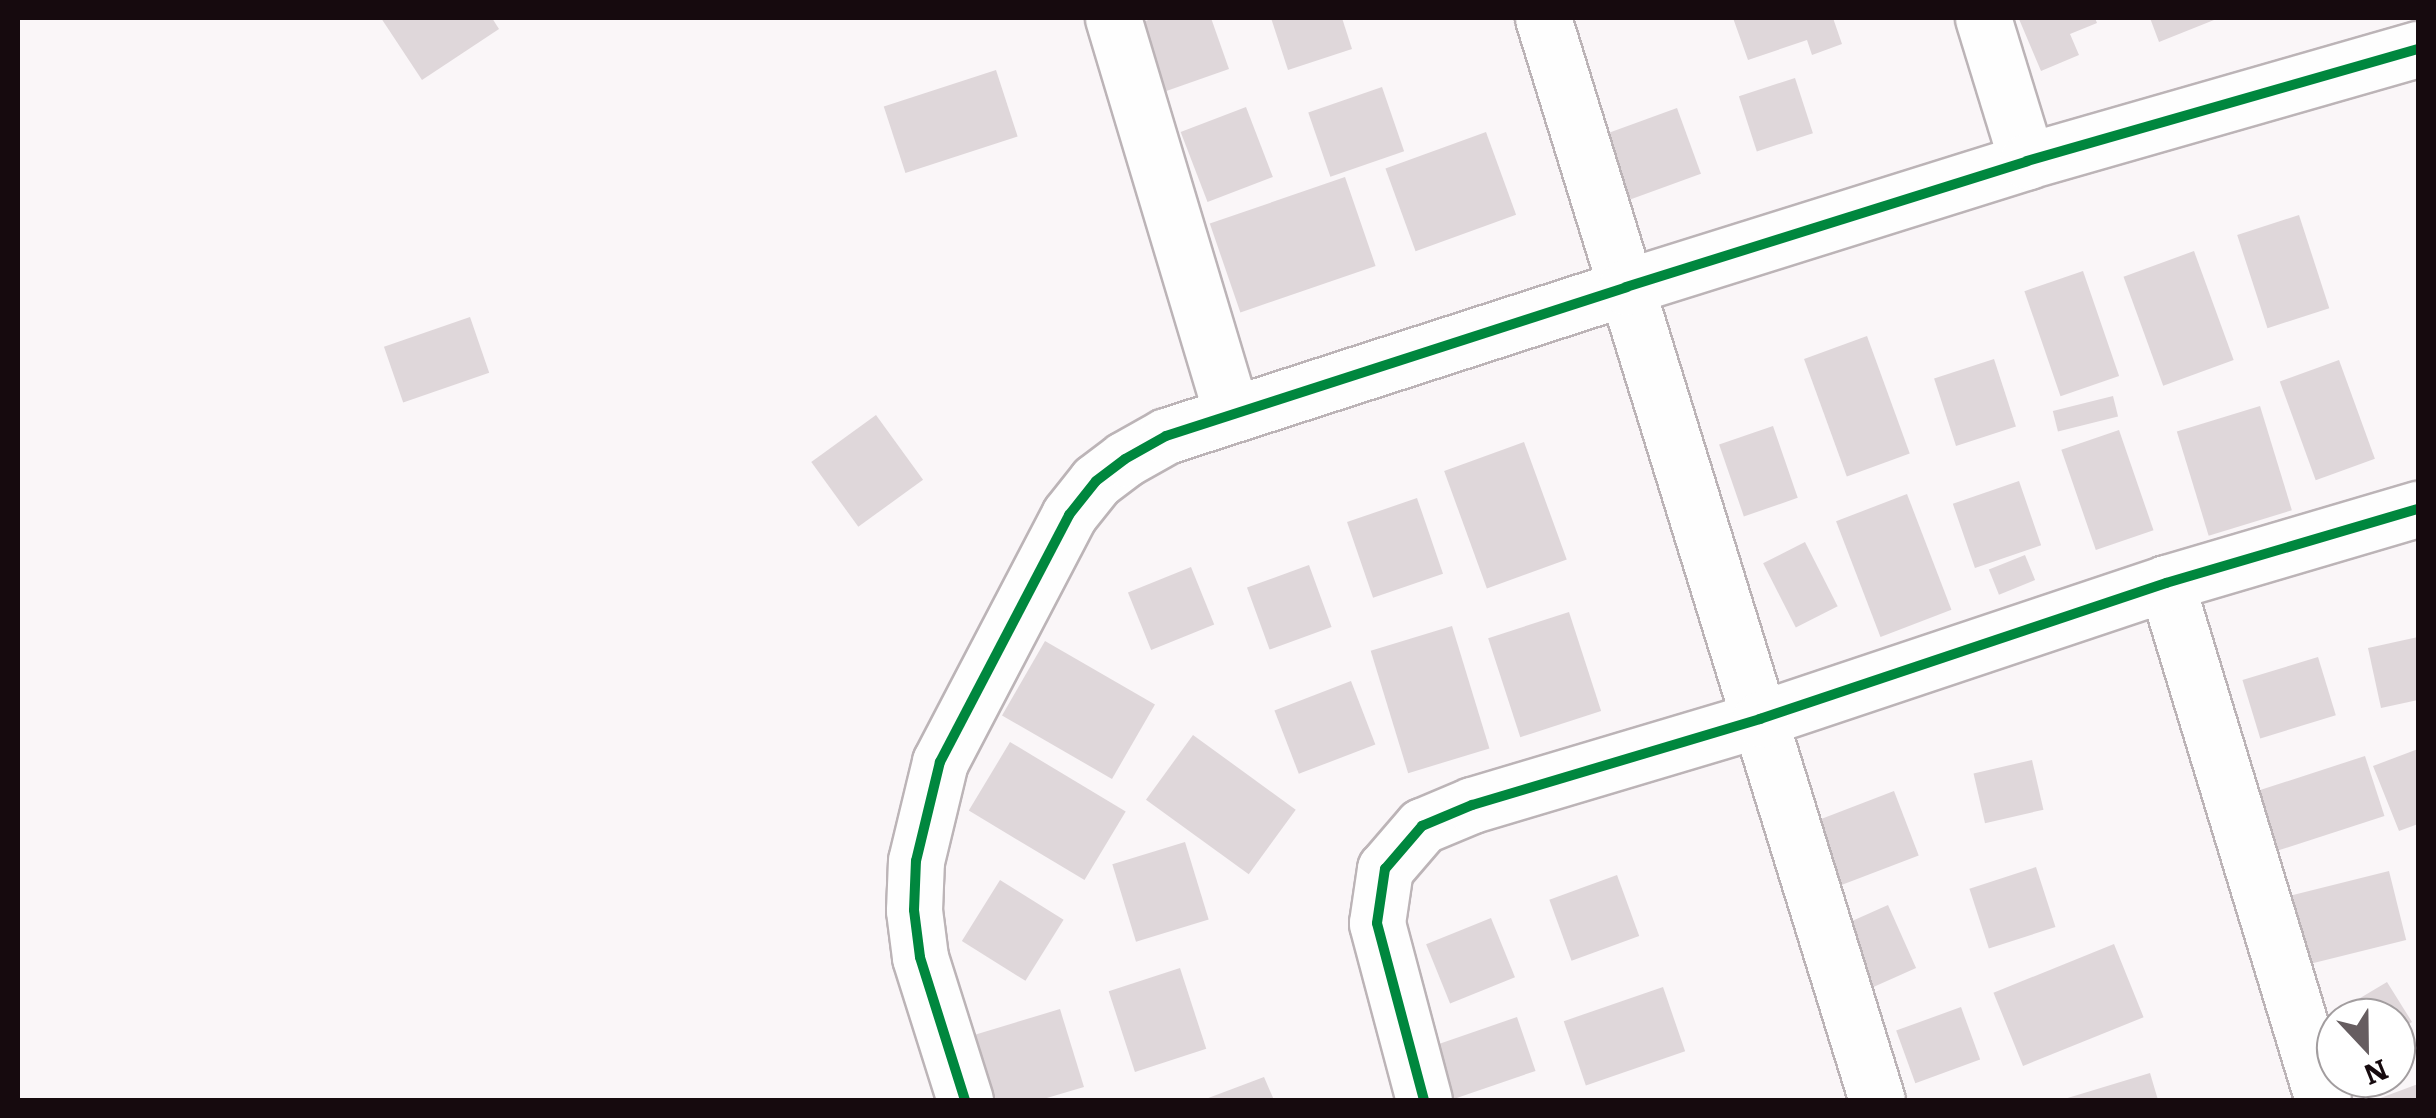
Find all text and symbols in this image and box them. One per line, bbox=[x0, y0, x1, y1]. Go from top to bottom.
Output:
north arrow bbox=[2316, 998, 2416, 1098]
text: N bbox=[2358, 1050, 2395, 1098]

